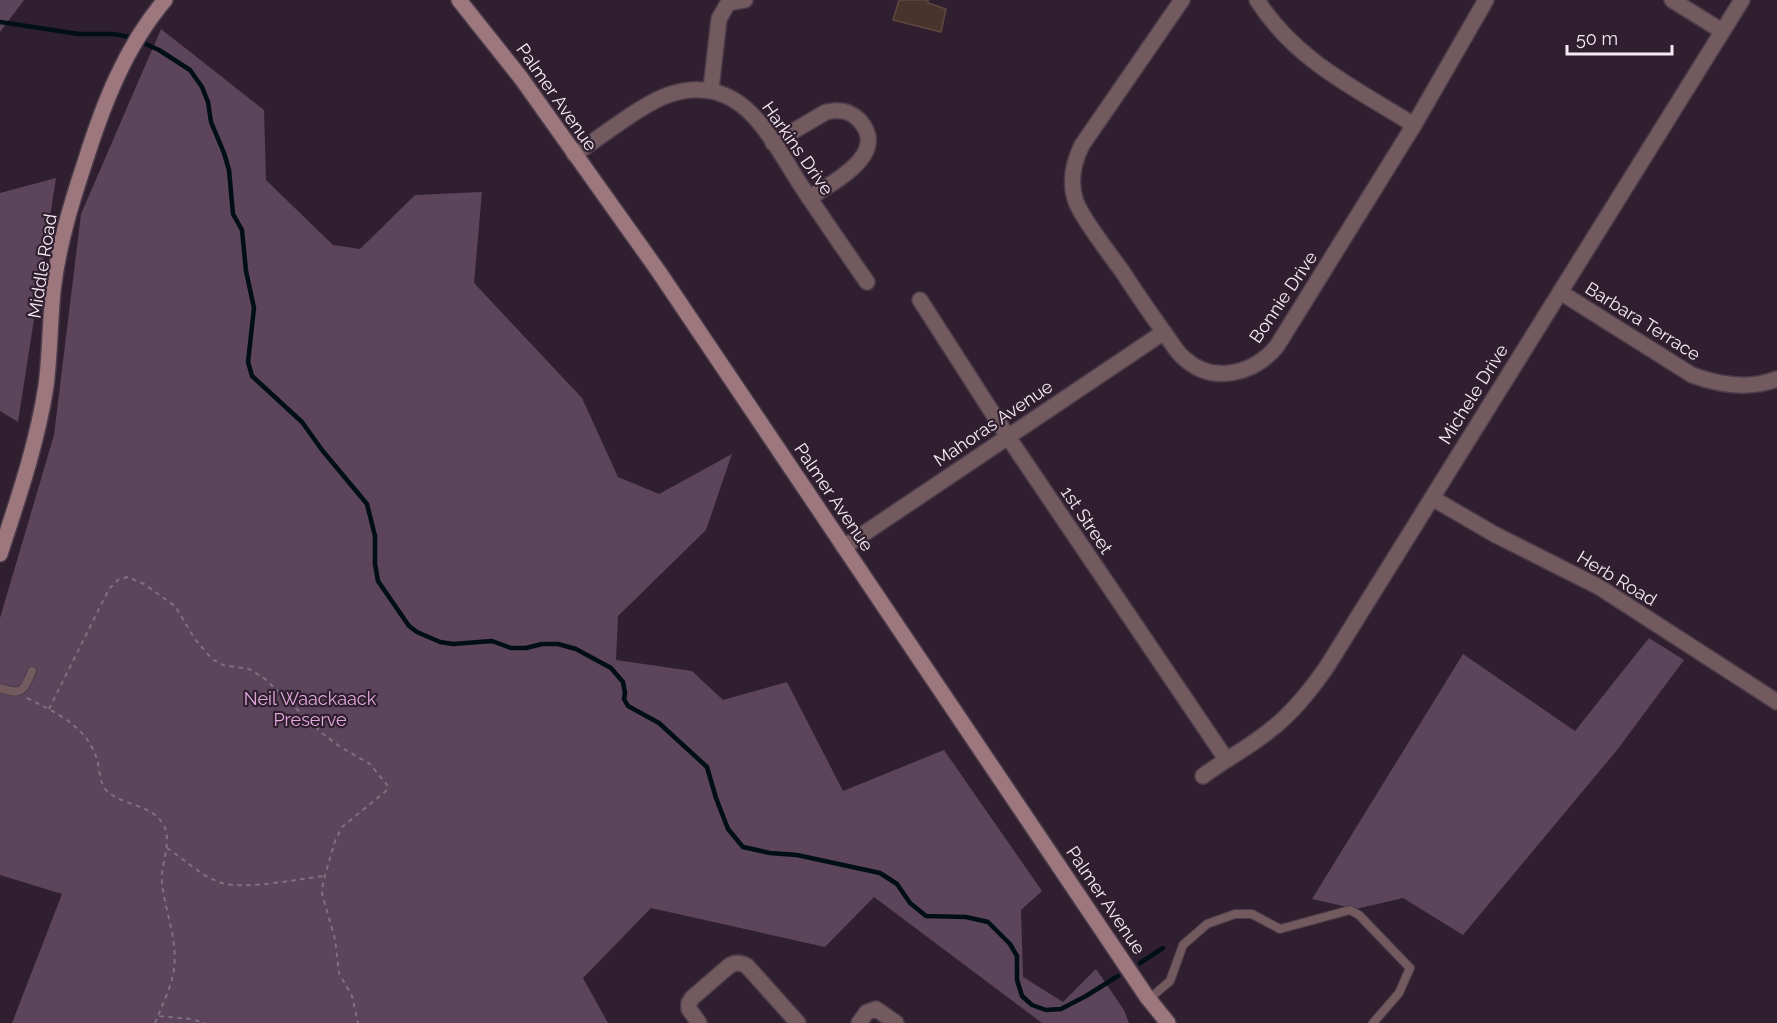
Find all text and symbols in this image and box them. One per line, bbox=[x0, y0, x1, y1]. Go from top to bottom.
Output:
scale bar bbox=[1567, 18, 1672, 56]
text: 50 m bbox=[1576, 28, 1618, 49]
street label: Palmer Avenue bbox=[512, 39, 602, 155]
street label: Harkins Drive bbox=[758, 97, 838, 199]
street label: Middle Road bbox=[23, 212, 61, 320]
street label: Bonnie Drive bbox=[1245, 247, 1322, 347]
street label: Barbara Terrace bbox=[1582, 277, 1705, 365]
street label: Michele Drive bbox=[1434, 340, 1512, 448]
street label: Mahoras Avenue bbox=[930, 375, 1057, 470]
street label: Palmer Avenue bbox=[790, 439, 878, 555]
street label: 1st Street bbox=[1057, 482, 1117, 558]
street label: Herb Road bbox=[1573, 546, 1661, 610]
park label: Neil Waackaack Preserve bbox=[244, 688, 377, 730]
street label: Palmer Avenue bbox=[1062, 842, 1150, 958]

